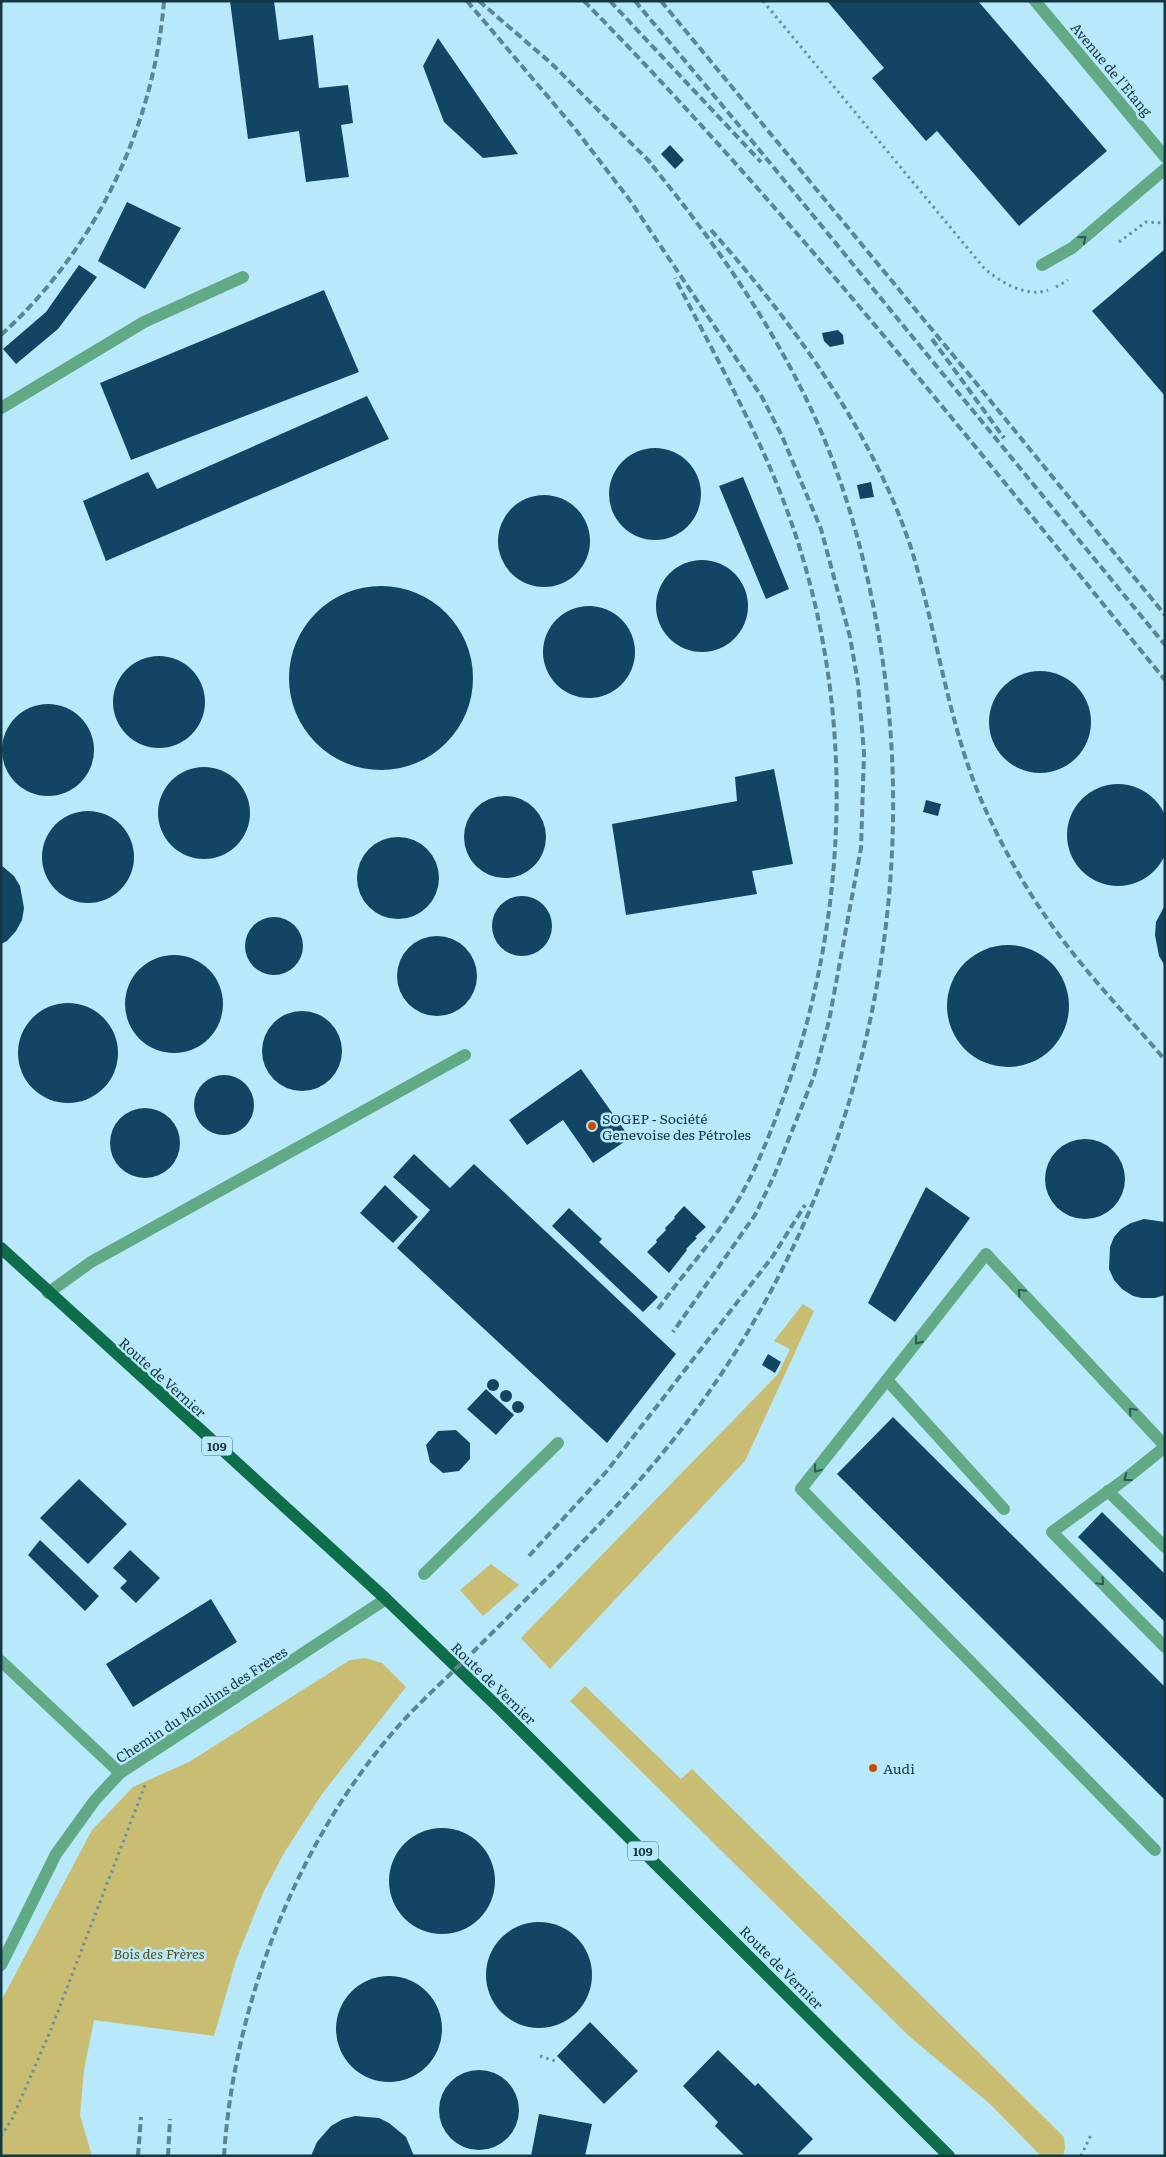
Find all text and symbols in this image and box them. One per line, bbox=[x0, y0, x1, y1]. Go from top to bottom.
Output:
street label: Avenue de l'Etang bbox=[1067, 18, 1157, 120]
one-way arrow bbox=[1078, 235, 1087, 244]
place label: SOGEP - Société Genevoise des Pétroles bbox=[602, 1108, 751, 1144]
marker: SOGEP - Société Genevoise des Pétroles bbox=[586, 1120, 598, 1132]
one-way arrow bbox=[1018, 1288, 1027, 1297]
street label: Route de Vernier bbox=[115, 1332, 211, 1422]
one-way arrow bbox=[915, 1335, 923, 1344]
one-way arrow bbox=[1129, 1407, 1138, 1416]
road number: 109 bbox=[202, 1436, 232, 1455]
one-way arrow bbox=[815, 1463, 823, 1472]
one-way arrow bbox=[1124, 1472, 1133, 1480]
one-way arrow bbox=[1095, 1576, 1104, 1585]
street label: Route de Vernier bbox=[447, 1637, 541, 1729]
street label: Chemin du Moulins des Frères bbox=[111, 1641, 291, 1767]
place label: Audi bbox=[883, 1758, 915, 1778]
marker: Audi bbox=[867, 1762, 879, 1774]
road number: 109 bbox=[628, 1842, 658, 1860]
street label: Route de Vernier bbox=[736, 1921, 829, 2014]
park label: Bois des Frères bbox=[113, 1943, 205, 1963]

